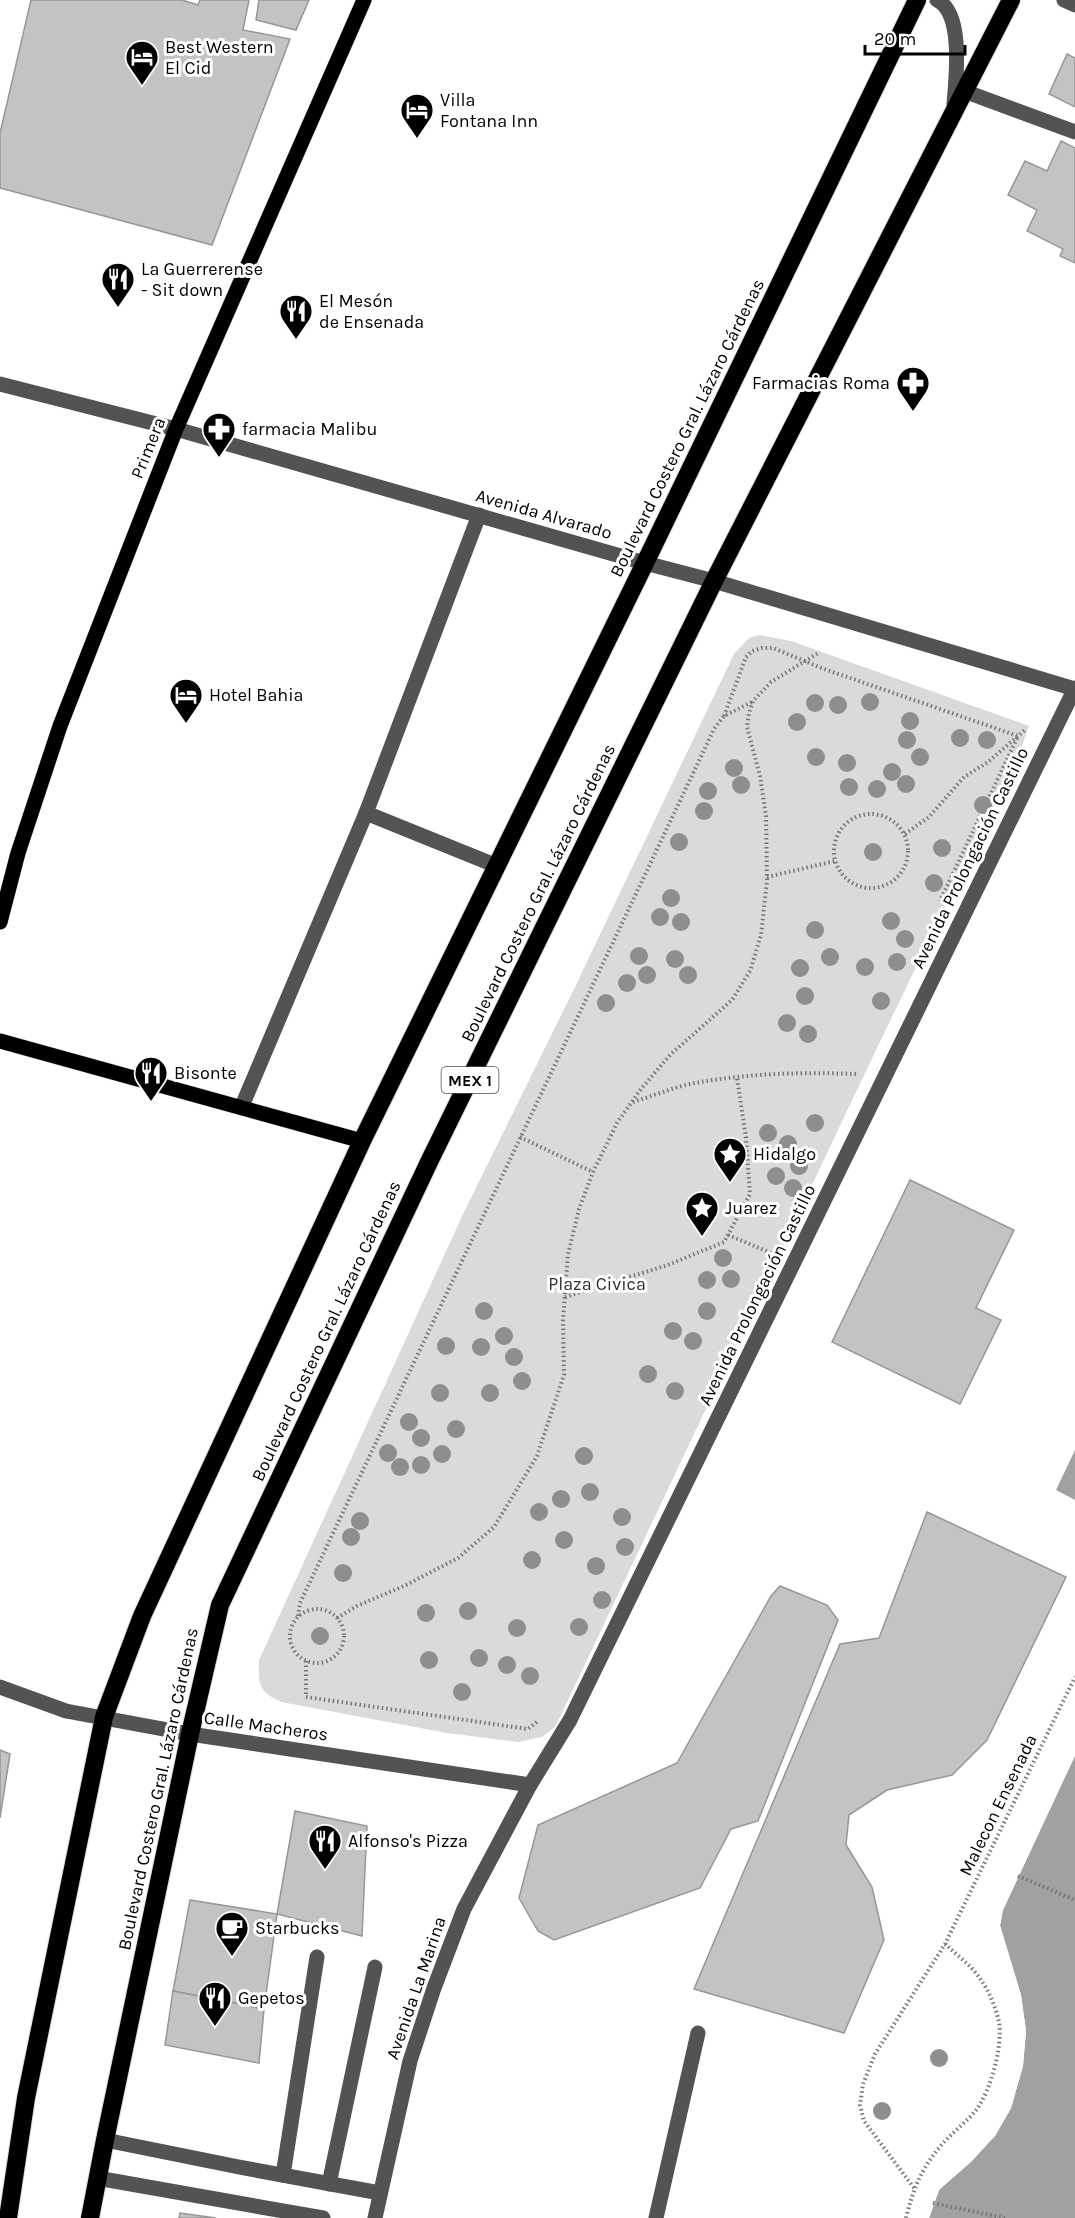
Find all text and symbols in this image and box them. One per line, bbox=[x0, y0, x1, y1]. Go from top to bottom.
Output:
scale bar bbox=[865, 18, 966, 56]
text: 20 m bbox=[874, 28, 916, 50]
place label: Best Western El Cid bbox=[165, 36, 274, 79]
hotel icon: Best Western El Cid bbox=[124, 39, 160, 86]
place label: Villa Fontana Inn bbox=[440, 89, 538, 132]
hotel icon: Villa Fontana Inn bbox=[399, 92, 435, 139]
place label: La Guerrerense - Sit down bbox=[141, 258, 263, 301]
restaurant icon: La Guerrerense - Sit down bbox=[100, 261, 136, 308]
street label: Boulevard Costero Gral. Lázaro Cárdenas bbox=[605, 275, 769, 581]
place label: El Mesón de Ensenada bbox=[319, 290, 424, 333]
restaurant icon: El Mesón de Ensenada bbox=[278, 293, 314, 340]
pharmacy icon: Farmacias Roma bbox=[895, 365, 931, 412]
place label: Farmacias Roma bbox=[752, 372, 890, 394]
pharmacy icon: farmacia Malibu bbox=[201, 411, 237, 458]
street label: Primera bbox=[126, 414, 170, 482]
place label: farmacia Malibu bbox=[242, 418, 377, 440]
street label: Avenida Alvarado bbox=[473, 484, 615, 544]
hotel icon: Hotel Bahia bbox=[168, 677, 204, 724]
place label: Hotel Bahia bbox=[209, 684, 303, 706]
street label: Boulevard Costero Gral. Lázaro Cárdenas bbox=[456, 740, 620, 1046]
street label: Avenida Prolongación Castillo bbox=[907, 744, 1033, 972]
restaurant icon: Bisonte bbox=[133, 1055, 169, 1102]
place label: Bisonte bbox=[174, 1062, 237, 1084]
road number: MEX 1 bbox=[442, 1067, 498, 1093]
place icon: Hidalgo bbox=[712, 1136, 748, 1183]
place label: Hidalgo bbox=[753, 1143, 816, 1165]
street label: Boulevard Costero Gral. Lázaro Cárdenas bbox=[246, 1177, 406, 1485]
street label: Avenida Prolongación Castillo bbox=[694, 1181, 820, 1409]
place icon: Juarez bbox=[684, 1190, 720, 1237]
place label: Juarez bbox=[725, 1197, 777, 1219]
park label: Plaza Civica bbox=[548, 1273, 646, 1295]
street label: Boulevard Costero Gral. Lázaro Cárdenas bbox=[113, 1626, 203, 1952]
street label: Calle Macheros bbox=[203, 1706, 329, 1746]
street label: Malecon Ensenada bbox=[954, 1731, 1042, 1879]
restaurant icon: Alfonso's Pizza bbox=[307, 1823, 343, 1870]
place label: Alfonso's Pizza bbox=[348, 1830, 468, 1852]
cafe icon: Starbucks bbox=[214, 1910, 250, 1957]
street label: Avenida La Marina bbox=[381, 1914, 451, 2062]
place label: Starbucks bbox=[255, 1917, 340, 1939]
restaurant icon: Gepetos bbox=[197, 1980, 233, 2027]
place label: Gepetos bbox=[238, 1987, 305, 2009]

